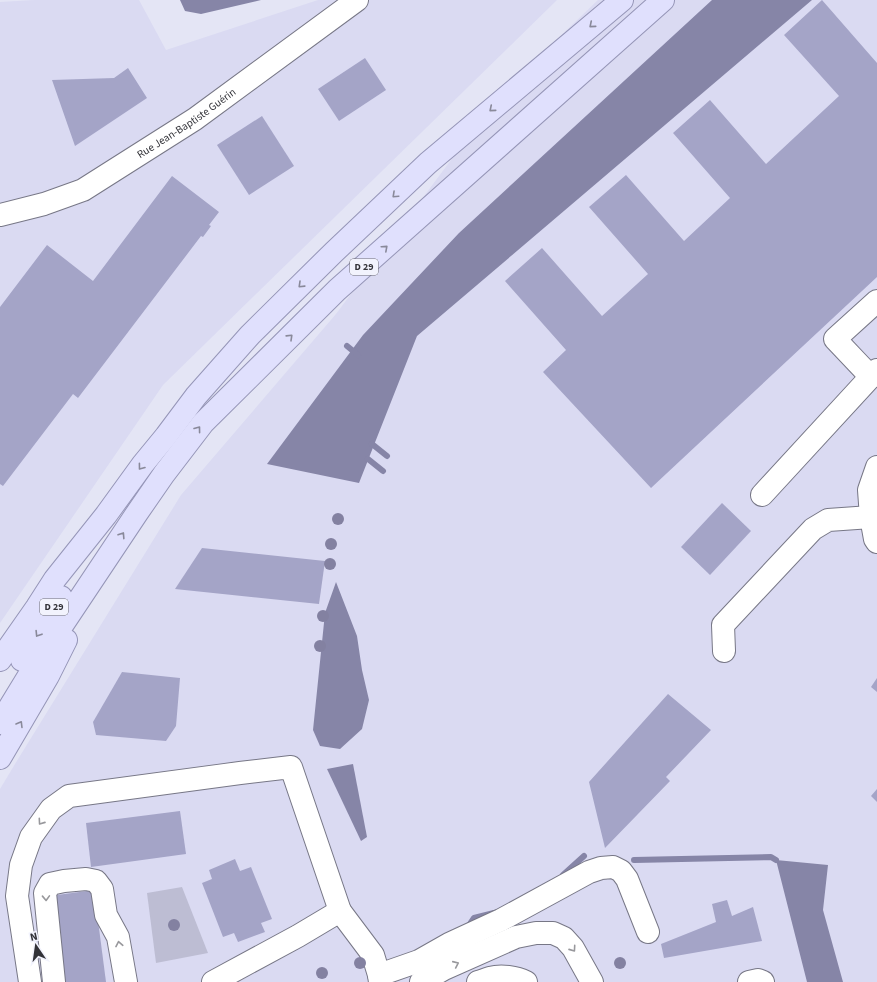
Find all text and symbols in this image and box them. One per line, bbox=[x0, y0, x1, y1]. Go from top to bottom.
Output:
one-way arrow bbox=[589, 21, 596, 28]
street label: Rue Jean-Baptiste Guérin bbox=[134, 84, 239, 162]
one-way arrow bbox=[490, 105, 497, 112]
one-way arrow bbox=[392, 190, 400, 198]
one-way arrow bbox=[380, 246, 387, 253]
road number: D 29 bbox=[350, 259, 378, 275]
one-way arrow bbox=[298, 280, 306, 288]
one-way arrow bbox=[285, 334, 293, 342]
one-way arrow bbox=[193, 427, 200, 434]
one-way arrow bbox=[139, 462, 146, 469]
one-way arrow bbox=[117, 532, 124, 539]
road number: D 29 bbox=[40, 599, 68, 615]
one-way arrow bbox=[35, 630, 42, 637]
one-way arrow bbox=[15, 721, 22, 728]
one-way arrow bbox=[38, 818, 46, 825]
one-way arrow bbox=[42, 896, 50, 902]
north arrow bbox=[16, 926, 56, 966]
text: N bbox=[29, 929, 39, 945]
one-way arrow bbox=[115, 941, 124, 947]
one-way arrow bbox=[568, 945, 575, 952]
one-way arrow bbox=[451, 961, 459, 969]

